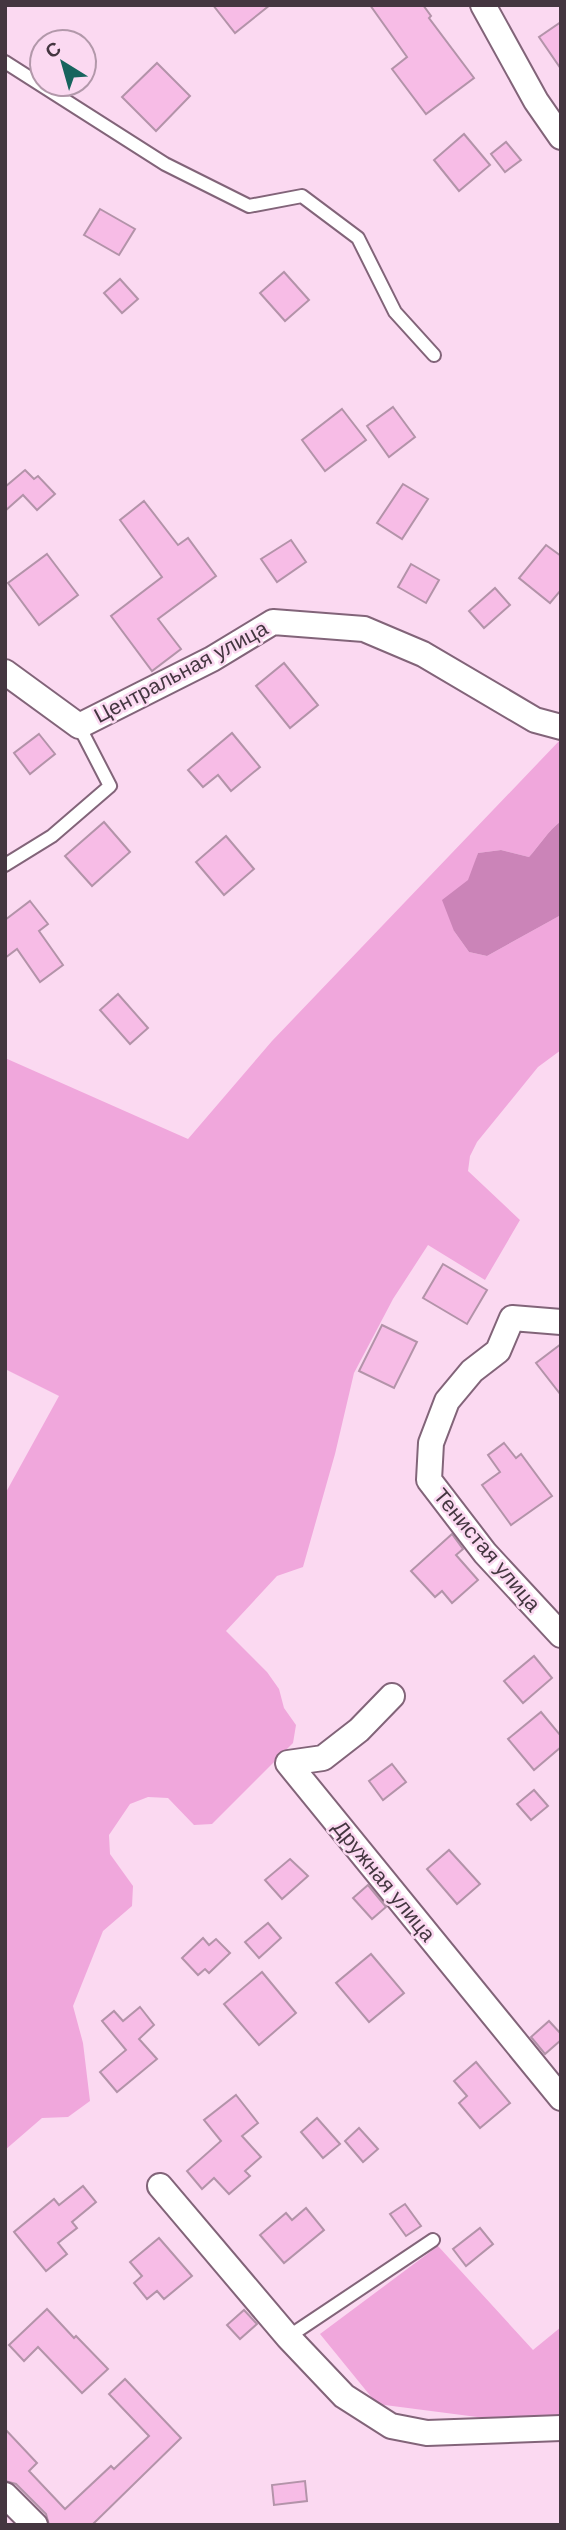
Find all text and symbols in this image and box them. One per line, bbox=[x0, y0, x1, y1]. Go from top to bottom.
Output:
north arrow bbox=[28, 28, 98, 98]
text: С bbox=[40, 36, 66, 64]
street label: Центральная улица bbox=[89, 614, 273, 730]
street label: Тенистая улица bbox=[427, 1482, 547, 1618]
street label: Дружная улица bbox=[326, 1815, 442, 1948]

